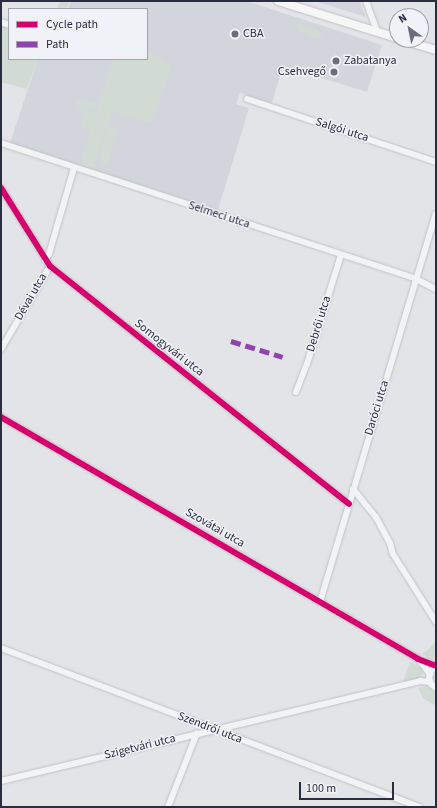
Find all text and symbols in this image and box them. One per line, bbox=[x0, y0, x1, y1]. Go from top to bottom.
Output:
legend bbox=[8, 8, 148, 60]
north arrow bbox=[389, 8, 429, 48]
text: N bbox=[396, 10, 410, 27]
text: Cycle path bbox=[46, 16, 98, 33]
place label: CBA bbox=[243, 27, 263, 41]
marker: CBA bbox=[230, 29, 240, 39]
text: Path bbox=[46, 36, 69, 53]
place label: Zabatanya bbox=[344, 54, 396, 68]
marker: Zabatanya bbox=[331, 56, 341, 66]
place label: Csehvegő bbox=[278, 65, 326, 79]
marker: Csehvegő bbox=[329, 67, 339, 77]
street label: Salgói utca bbox=[314, 115, 370, 145]
street label: Selmeci utca bbox=[186, 198, 252, 232]
street label: Dévai utca bbox=[12, 271, 50, 323]
street label: Debrői utca bbox=[304, 294, 334, 354]
street label: Somogyvári utca bbox=[131, 316, 207, 380]
street label: Daróci utca bbox=[362, 379, 392, 437]
street label: Szovátai utca bbox=[183, 505, 247, 551]
street label: Szendrői utca bbox=[176, 709, 244, 747]
street label: Szigetvári utca bbox=[103, 731, 177, 763]
scale bar bbox=[301, 774, 396, 800]
text: 100 m bbox=[306, 780, 336, 797]

